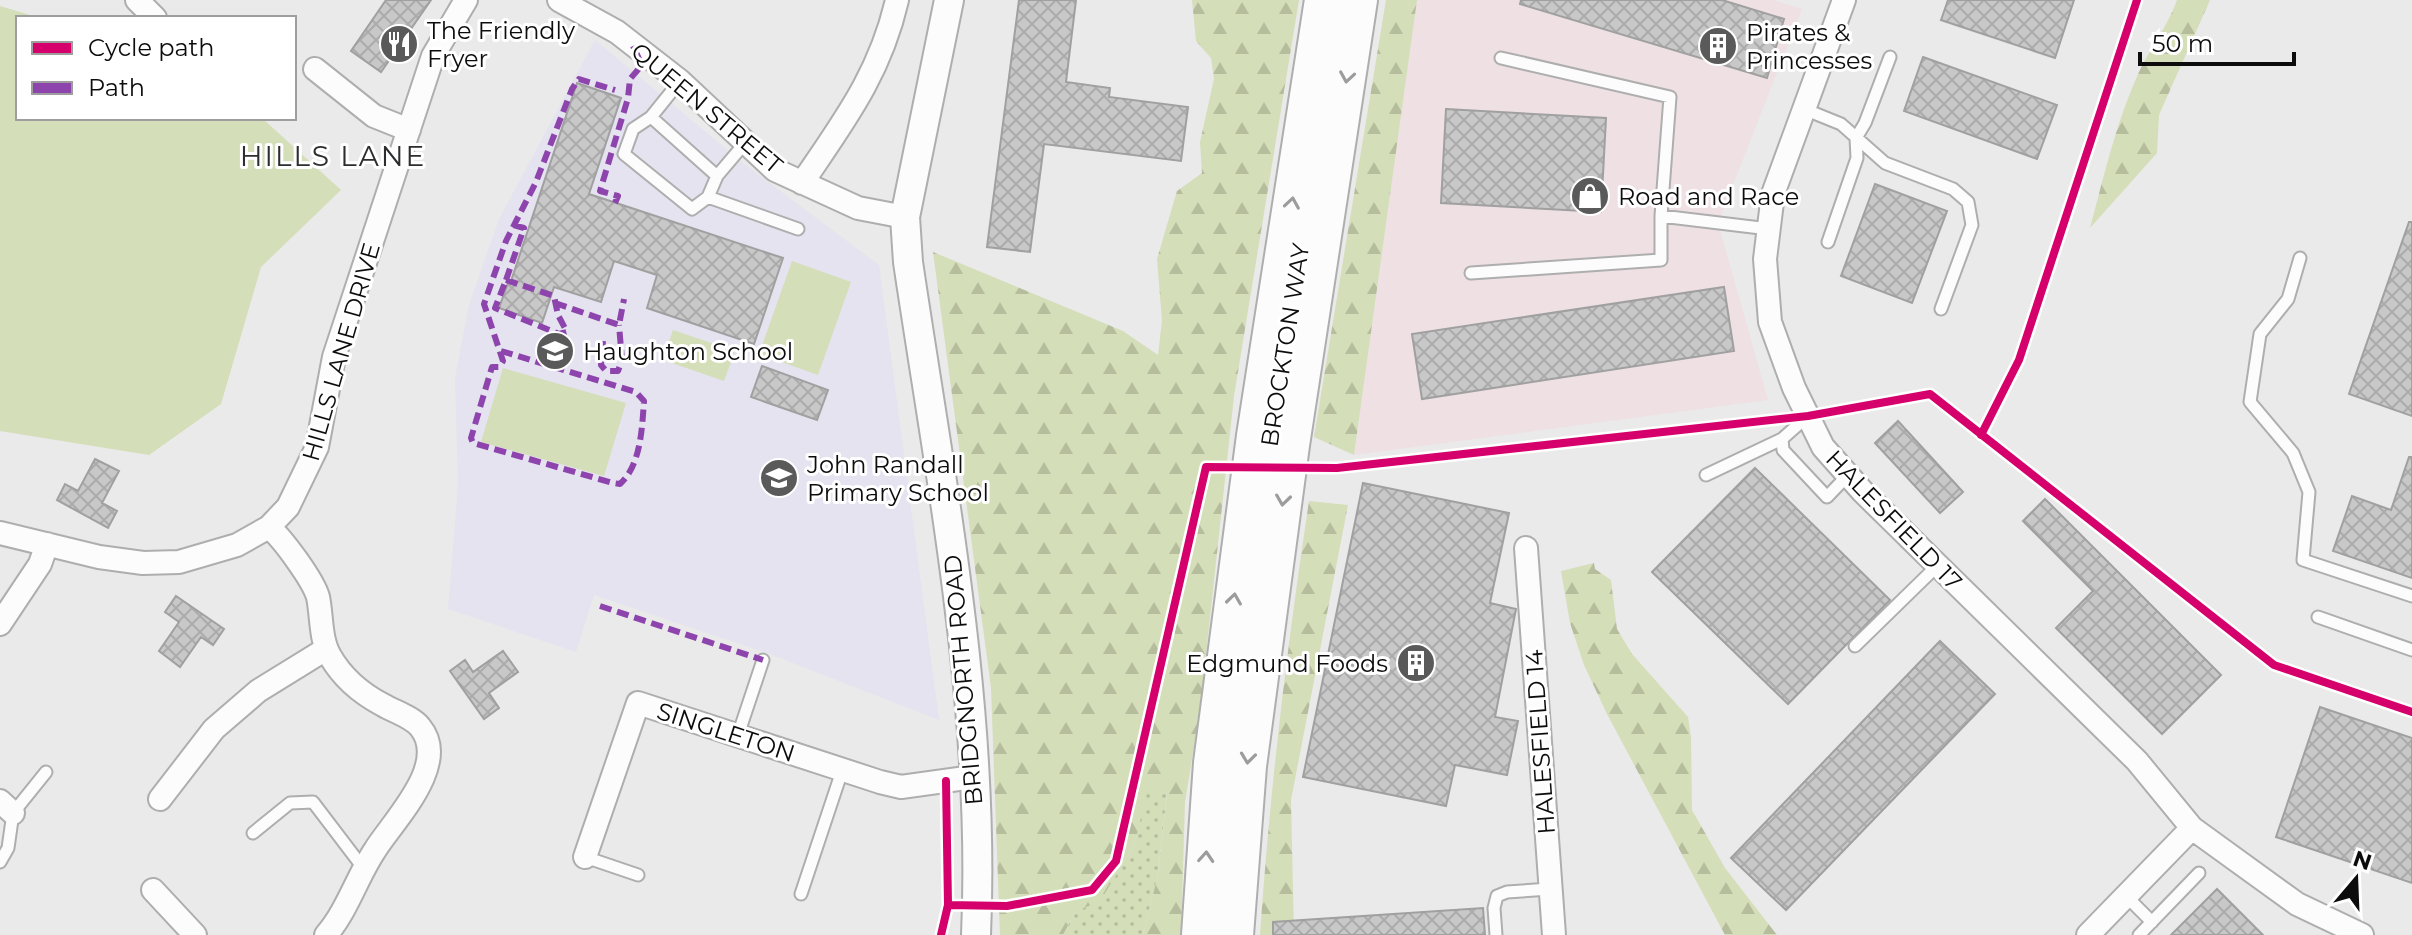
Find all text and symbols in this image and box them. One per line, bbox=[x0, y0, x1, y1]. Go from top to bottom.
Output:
legend bbox=[16, 16, 296, 120]
place label: The Friendly Fryer bbox=[427, 16, 575, 73]
scale bar bbox=[2140, 16, 2294, 66]
place label: Pirates & Princesses bbox=[1746, 18, 1872, 75]
restaurant icon: The Friendly Fryer bbox=[378, 23, 420, 65]
building icon: Pirates & Princesses bbox=[1697, 25, 1739, 67]
text: 50 m bbox=[2152, 29, 2213, 58]
text: Cycle path bbox=[88, 33, 215, 62]
street label: QUEEN STREET bbox=[625, 36, 789, 180]
one-way arrow bbox=[1339, 70, 1356, 84]
text: Path bbox=[88, 73, 145, 102]
district label: HILLS LANE bbox=[240, 139, 426, 173]
shop icon: Road and Race bbox=[1569, 175, 1611, 217]
place label: Road and Race bbox=[1618, 182, 1799, 211]
one-way arrow bbox=[1283, 196, 1300, 210]
street label: HILLS LANE DRIVE bbox=[296, 240, 386, 464]
street label: BROCKTON WAY bbox=[1255, 241, 1316, 449]
school or university icon: Haughton School bbox=[534, 330, 576, 372]
place label: Haughton School bbox=[583, 337, 793, 366]
street label: HALESFIELD 17 bbox=[1820, 444, 1968, 596]
place label: John Randall Primary School bbox=[806, 450, 989, 507]
school or university icon: John Randall Primary School bbox=[758, 457, 800, 499]
one-way arrow bbox=[1274, 494, 1291, 507]
street label: BRIDGNORTH ROAD bbox=[938, 553, 988, 807]
one-way arrow bbox=[1225, 592, 1242, 606]
building icon: Edgmund Foods bbox=[1395, 642, 1437, 684]
place label: Edgmund Foods bbox=[1186, 649, 1388, 678]
street label: HALESFIELD 14 bbox=[1519, 649, 1561, 835]
street label: SINGLETON bbox=[653, 696, 799, 768]
one-way arrow bbox=[1240, 751, 1257, 765]
north arrow bbox=[2316, 839, 2396, 919]
text: N bbox=[2350, 845, 2375, 876]
one-way arrow bbox=[1197, 850, 1214, 863]

